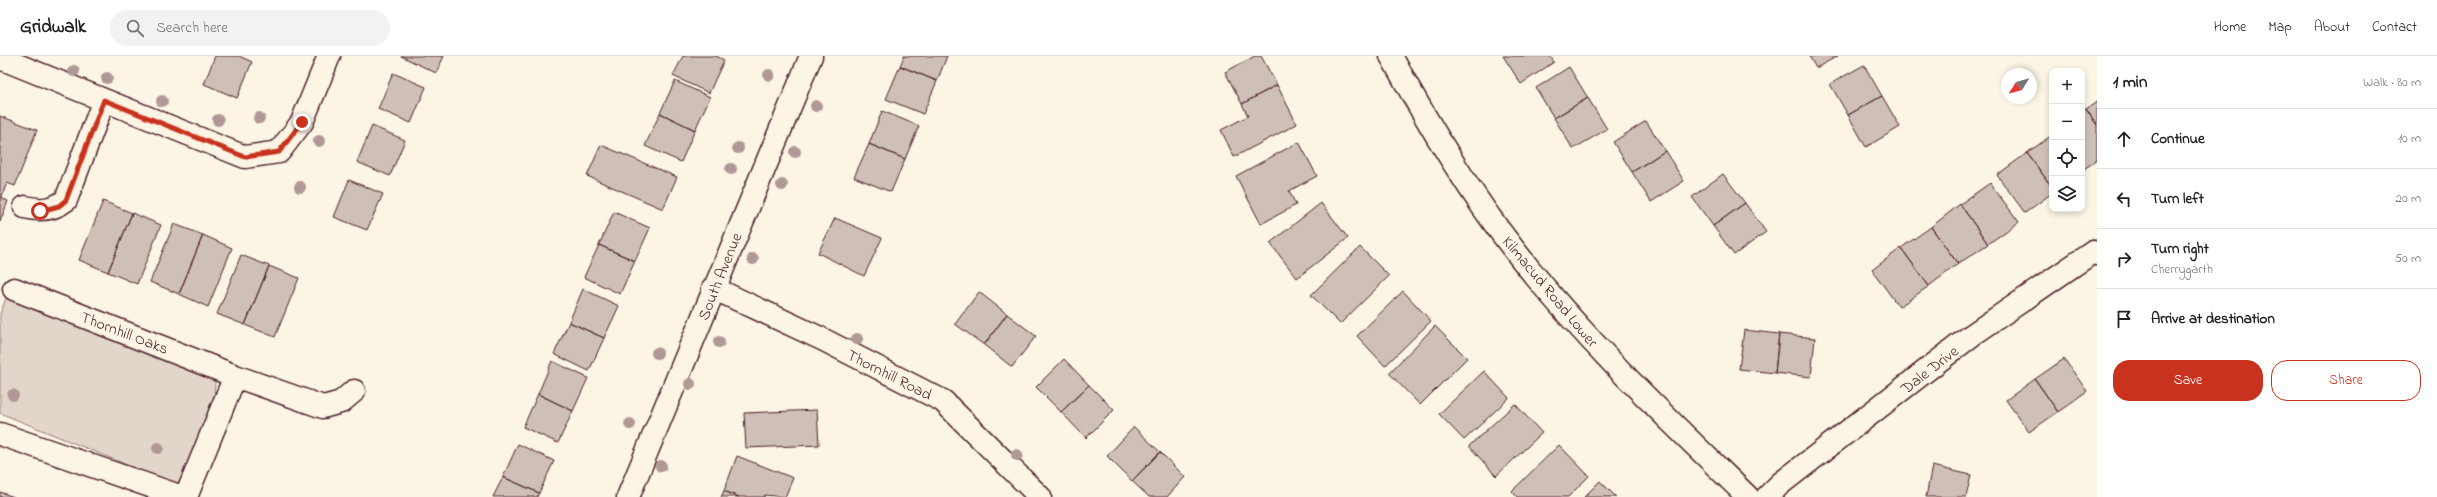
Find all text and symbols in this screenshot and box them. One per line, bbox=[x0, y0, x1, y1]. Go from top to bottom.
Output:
search box bbox=[110, 10, 390, 46]
text: Gridwalk bbox=[20, 14, 86, 41]
icon: search bbox=[124, 17, 146, 39]
text: Search here bbox=[156, 17, 228, 39]
text: Home bbox=[2214, 17, 2246, 38]
text: Map bbox=[2268, 17, 2292, 38]
text: About bbox=[2314, 17, 2350, 38]
text: Contact bbox=[2372, 17, 2417, 38]
north arrow bbox=[2001, 68, 2037, 104]
map controls bbox=[2049, 68, 2085, 212]
button: + bbox=[2049, 68, 2085, 104]
text: 1 min bbox=[2113, 70, 2147, 95]
text: Walk · 80 m bbox=[2363, 73, 2421, 92]
button: − bbox=[2049, 104, 2085, 140]
route end bbox=[293, 113, 311, 131]
icon: ahead bbox=[2113, 128, 2135, 150]
text: Continue bbox=[2151, 128, 2205, 150]
text: 10 m bbox=[2398, 129, 2421, 148]
button: locate bbox=[2049, 140, 2085, 176]
button: layers bbox=[2049, 176, 2085, 212]
icon: left bbox=[2113, 188, 2135, 210]
text: Turn left bbox=[2151, 188, 2204, 210]
text: 20 m bbox=[2396, 189, 2421, 208]
route start bbox=[31, 202, 49, 220]
street label: South Avenue bbox=[692, 229, 750, 324]
street label: Kilmacud Road Lower bbox=[1496, 231, 1603, 353]
text: Turn right bbox=[2151, 238, 2209, 260]
icon: right bbox=[2113, 248, 2135, 270]
text: 50 m bbox=[2395, 249, 2421, 268]
text: Cherrygarth bbox=[2151, 260, 2213, 279]
street label: Thornhill Oaks bbox=[77, 306, 172, 362]
icon: arrive bbox=[2113, 308, 2135, 330]
text: Arrive at destination bbox=[2151, 308, 2275, 330]
street label: Dale Drive bbox=[1895, 340, 1965, 401]
street label: Thornhill Road bbox=[842, 344, 936, 407]
button: Save bbox=[2113, 360, 2263, 401]
button: Share bbox=[2271, 360, 2421, 401]

